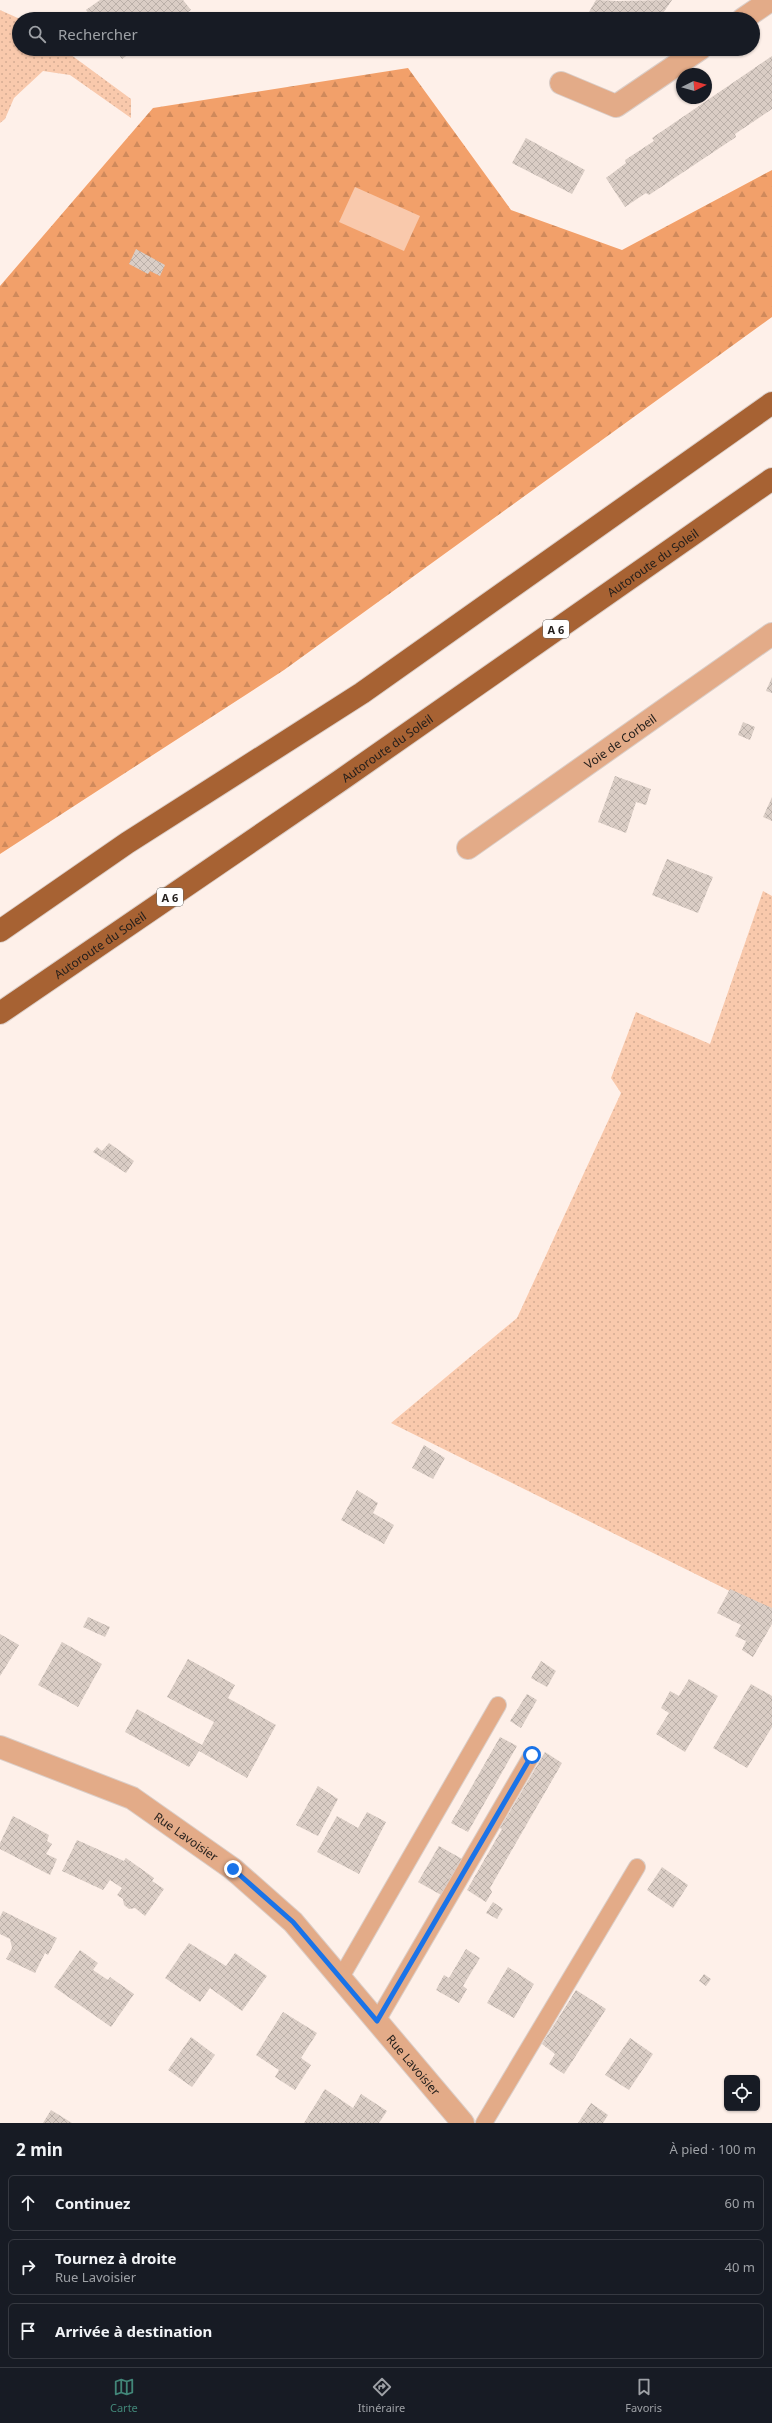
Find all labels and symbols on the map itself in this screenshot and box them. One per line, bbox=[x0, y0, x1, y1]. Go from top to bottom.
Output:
north arrow bbox=[676, 68, 712, 104]
street label: Autoroute du Soleil bbox=[603, 524, 702, 600]
road number: A 6 bbox=[543, 620, 569, 638]
street label: Autoroute du Soleil bbox=[338, 710, 436, 786]
street label: Voie de Corbeil bbox=[581, 710, 660, 772]
road number: A 6 bbox=[157, 888, 183, 906]
street label: Autoroute du Soleil bbox=[50, 907, 149, 982]
route start bbox=[523, 1746, 541, 1764]
street label: Rue Lavoisier bbox=[151, 1808, 222, 1865]
route end bbox=[224, 1860, 242, 1878]
street label: Rue Lavoisier bbox=[383, 2031, 444, 2099]

